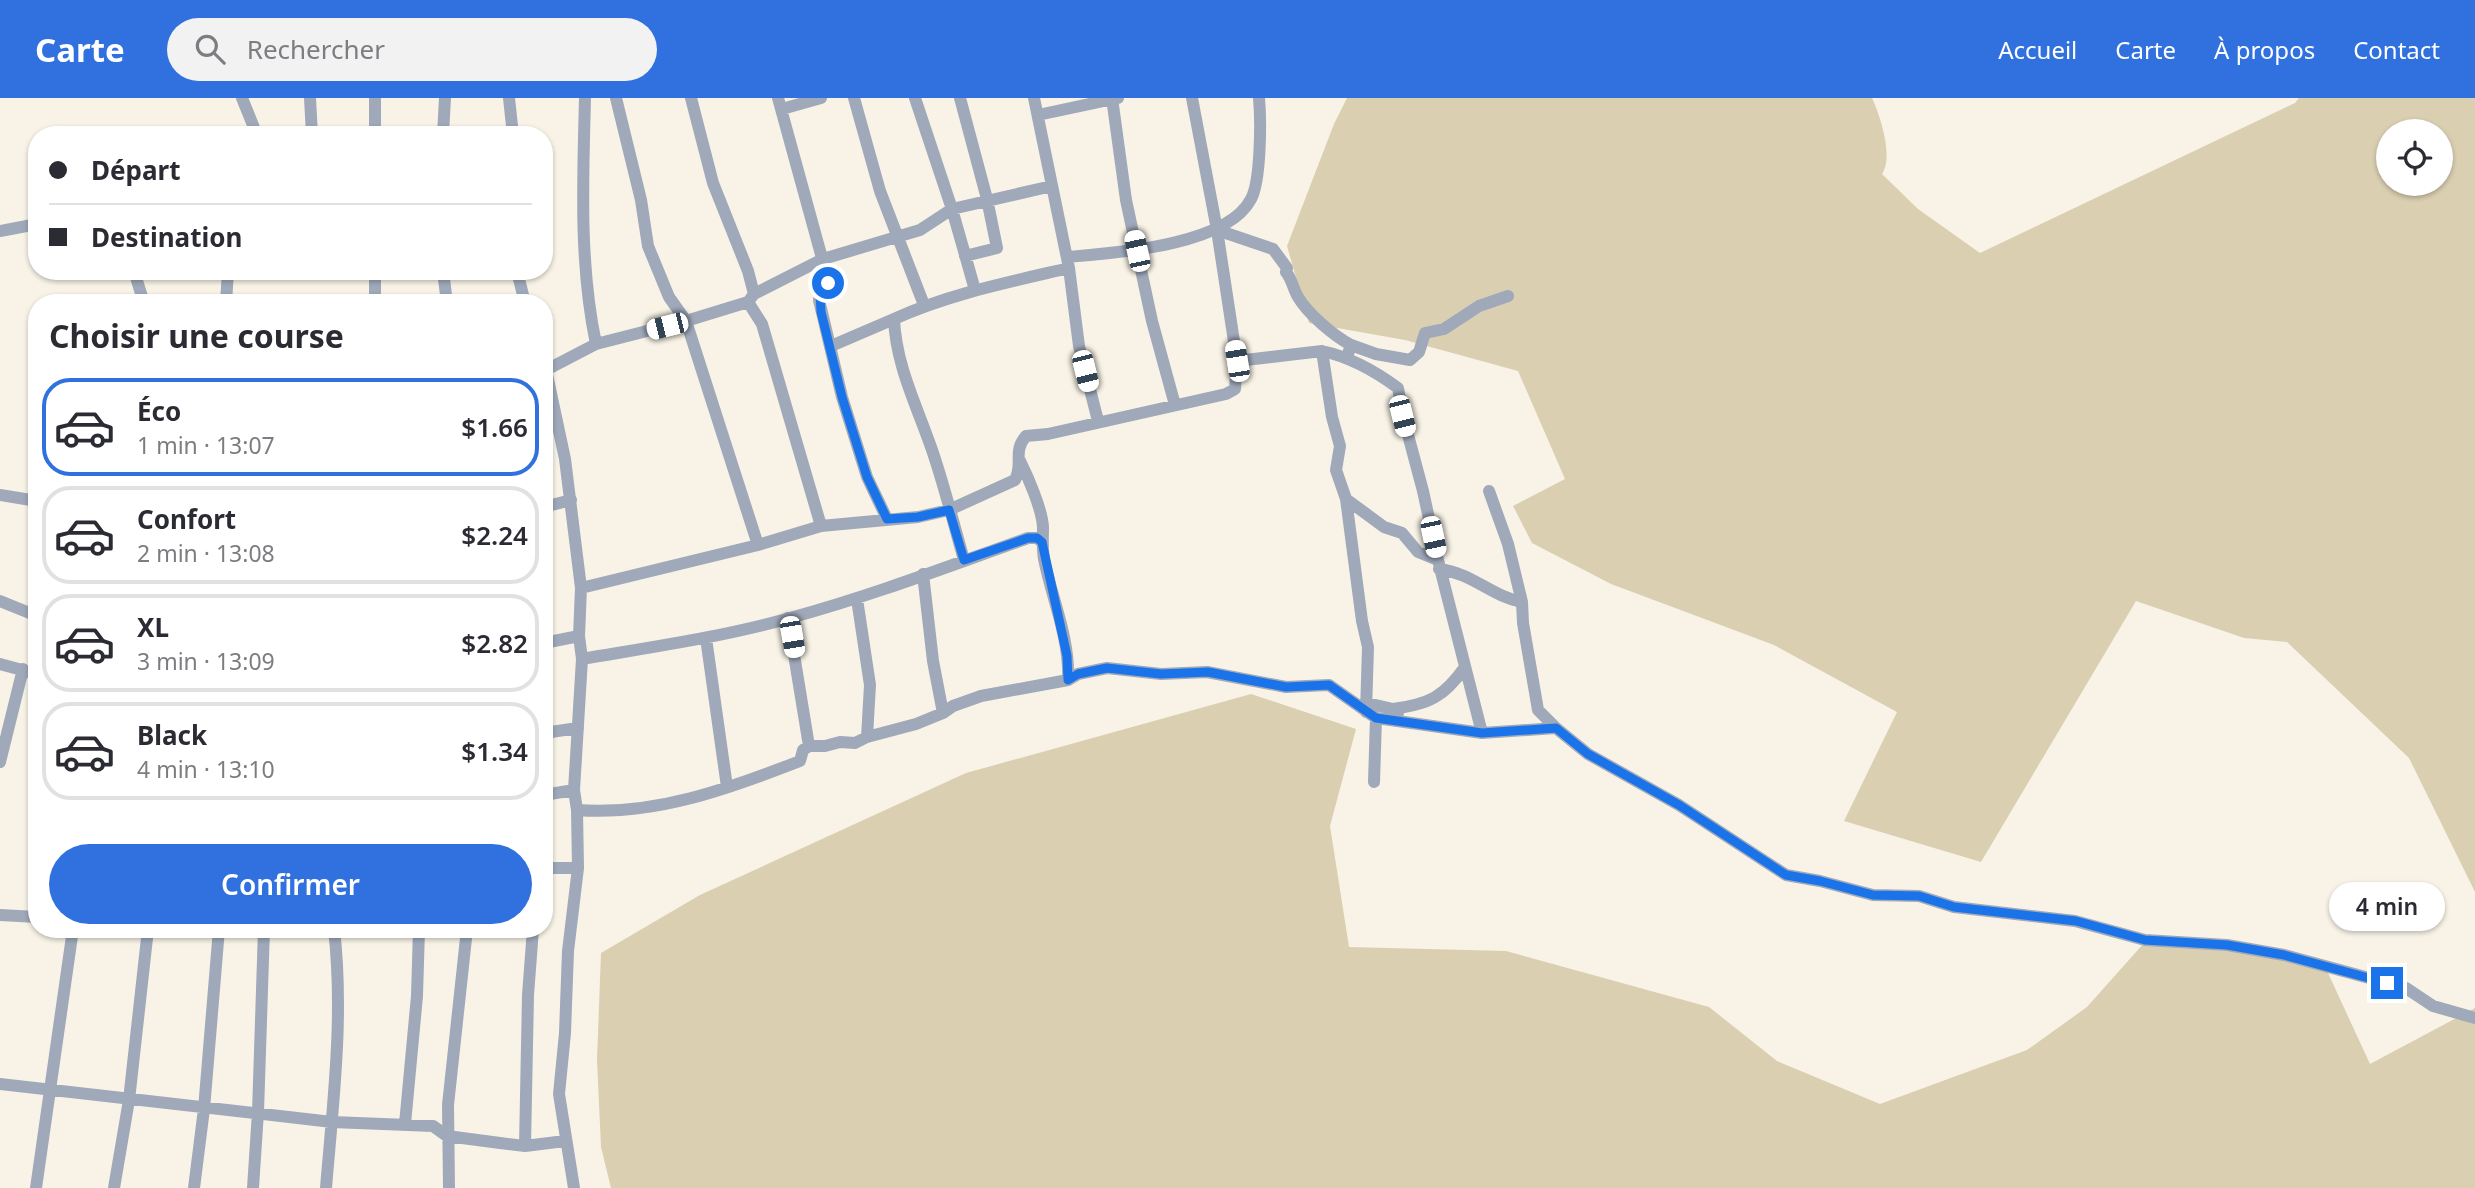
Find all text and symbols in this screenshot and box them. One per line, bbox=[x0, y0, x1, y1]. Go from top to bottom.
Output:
search box bbox=[167, 18, 657, 81]
text: Carte bbox=[35, 27, 125, 72]
icon: search bbox=[191, 30, 229, 68]
text: Rechercher bbox=[247, 31, 385, 67]
text: Accueil bbox=[1998, 33, 2077, 66]
text: Carte bbox=[2115, 33, 2176, 66]
text: À propos bbox=[2214, 33, 2315, 66]
text: Contact bbox=[2353, 33, 2440, 66]
map controls bbox=[2376, 119, 2453, 196]
button: locate bbox=[2376, 119, 2453, 196]
text: Départ bbox=[91, 152, 180, 188]
text: Destination bbox=[91, 219, 242, 255]
car bbox=[1123, 228, 1152, 274]
route start bbox=[812, 267, 844, 299]
car bbox=[645, 311, 690, 341]
text: Choisir une course bbox=[49, 314, 344, 357]
car bbox=[1224, 339, 1251, 383]
car bbox=[1070, 348, 1101, 394]
text: Éco bbox=[137, 393, 181, 429]
car bbox=[1387, 393, 1418, 439]
icon: car bbox=[53, 396, 116, 459]
text: $1.66 bbox=[461, 409, 528, 445]
text: 1 min · 13:07 bbox=[137, 429, 275, 461]
text: Confort bbox=[137, 501, 236, 537]
icon: car bbox=[53, 504, 116, 567]
car bbox=[1419, 514, 1448, 560]
text: $2.24 bbox=[461, 517, 528, 553]
text: 2 min · 13:08 bbox=[137, 537, 275, 569]
text: XL bbox=[137, 609, 169, 645]
icon: car bbox=[53, 612, 116, 675]
car bbox=[779, 614, 806, 660]
text: $2.82 bbox=[461, 625, 528, 661]
text: 3 min · 13:09 bbox=[137, 645, 275, 677]
text: Black bbox=[137, 717, 207, 753]
icon: car bbox=[53, 720, 116, 783]
text: $1.34 bbox=[461, 733, 528, 769]
text: 4 min · 13:10 bbox=[137, 753, 275, 785]
button: Confirmer bbox=[49, 844, 532, 924]
callout: 4 min bbox=[2329, 882, 2445, 930]
text: 4 min bbox=[2356, 890, 2418, 922]
route end bbox=[2371, 967, 2403, 999]

